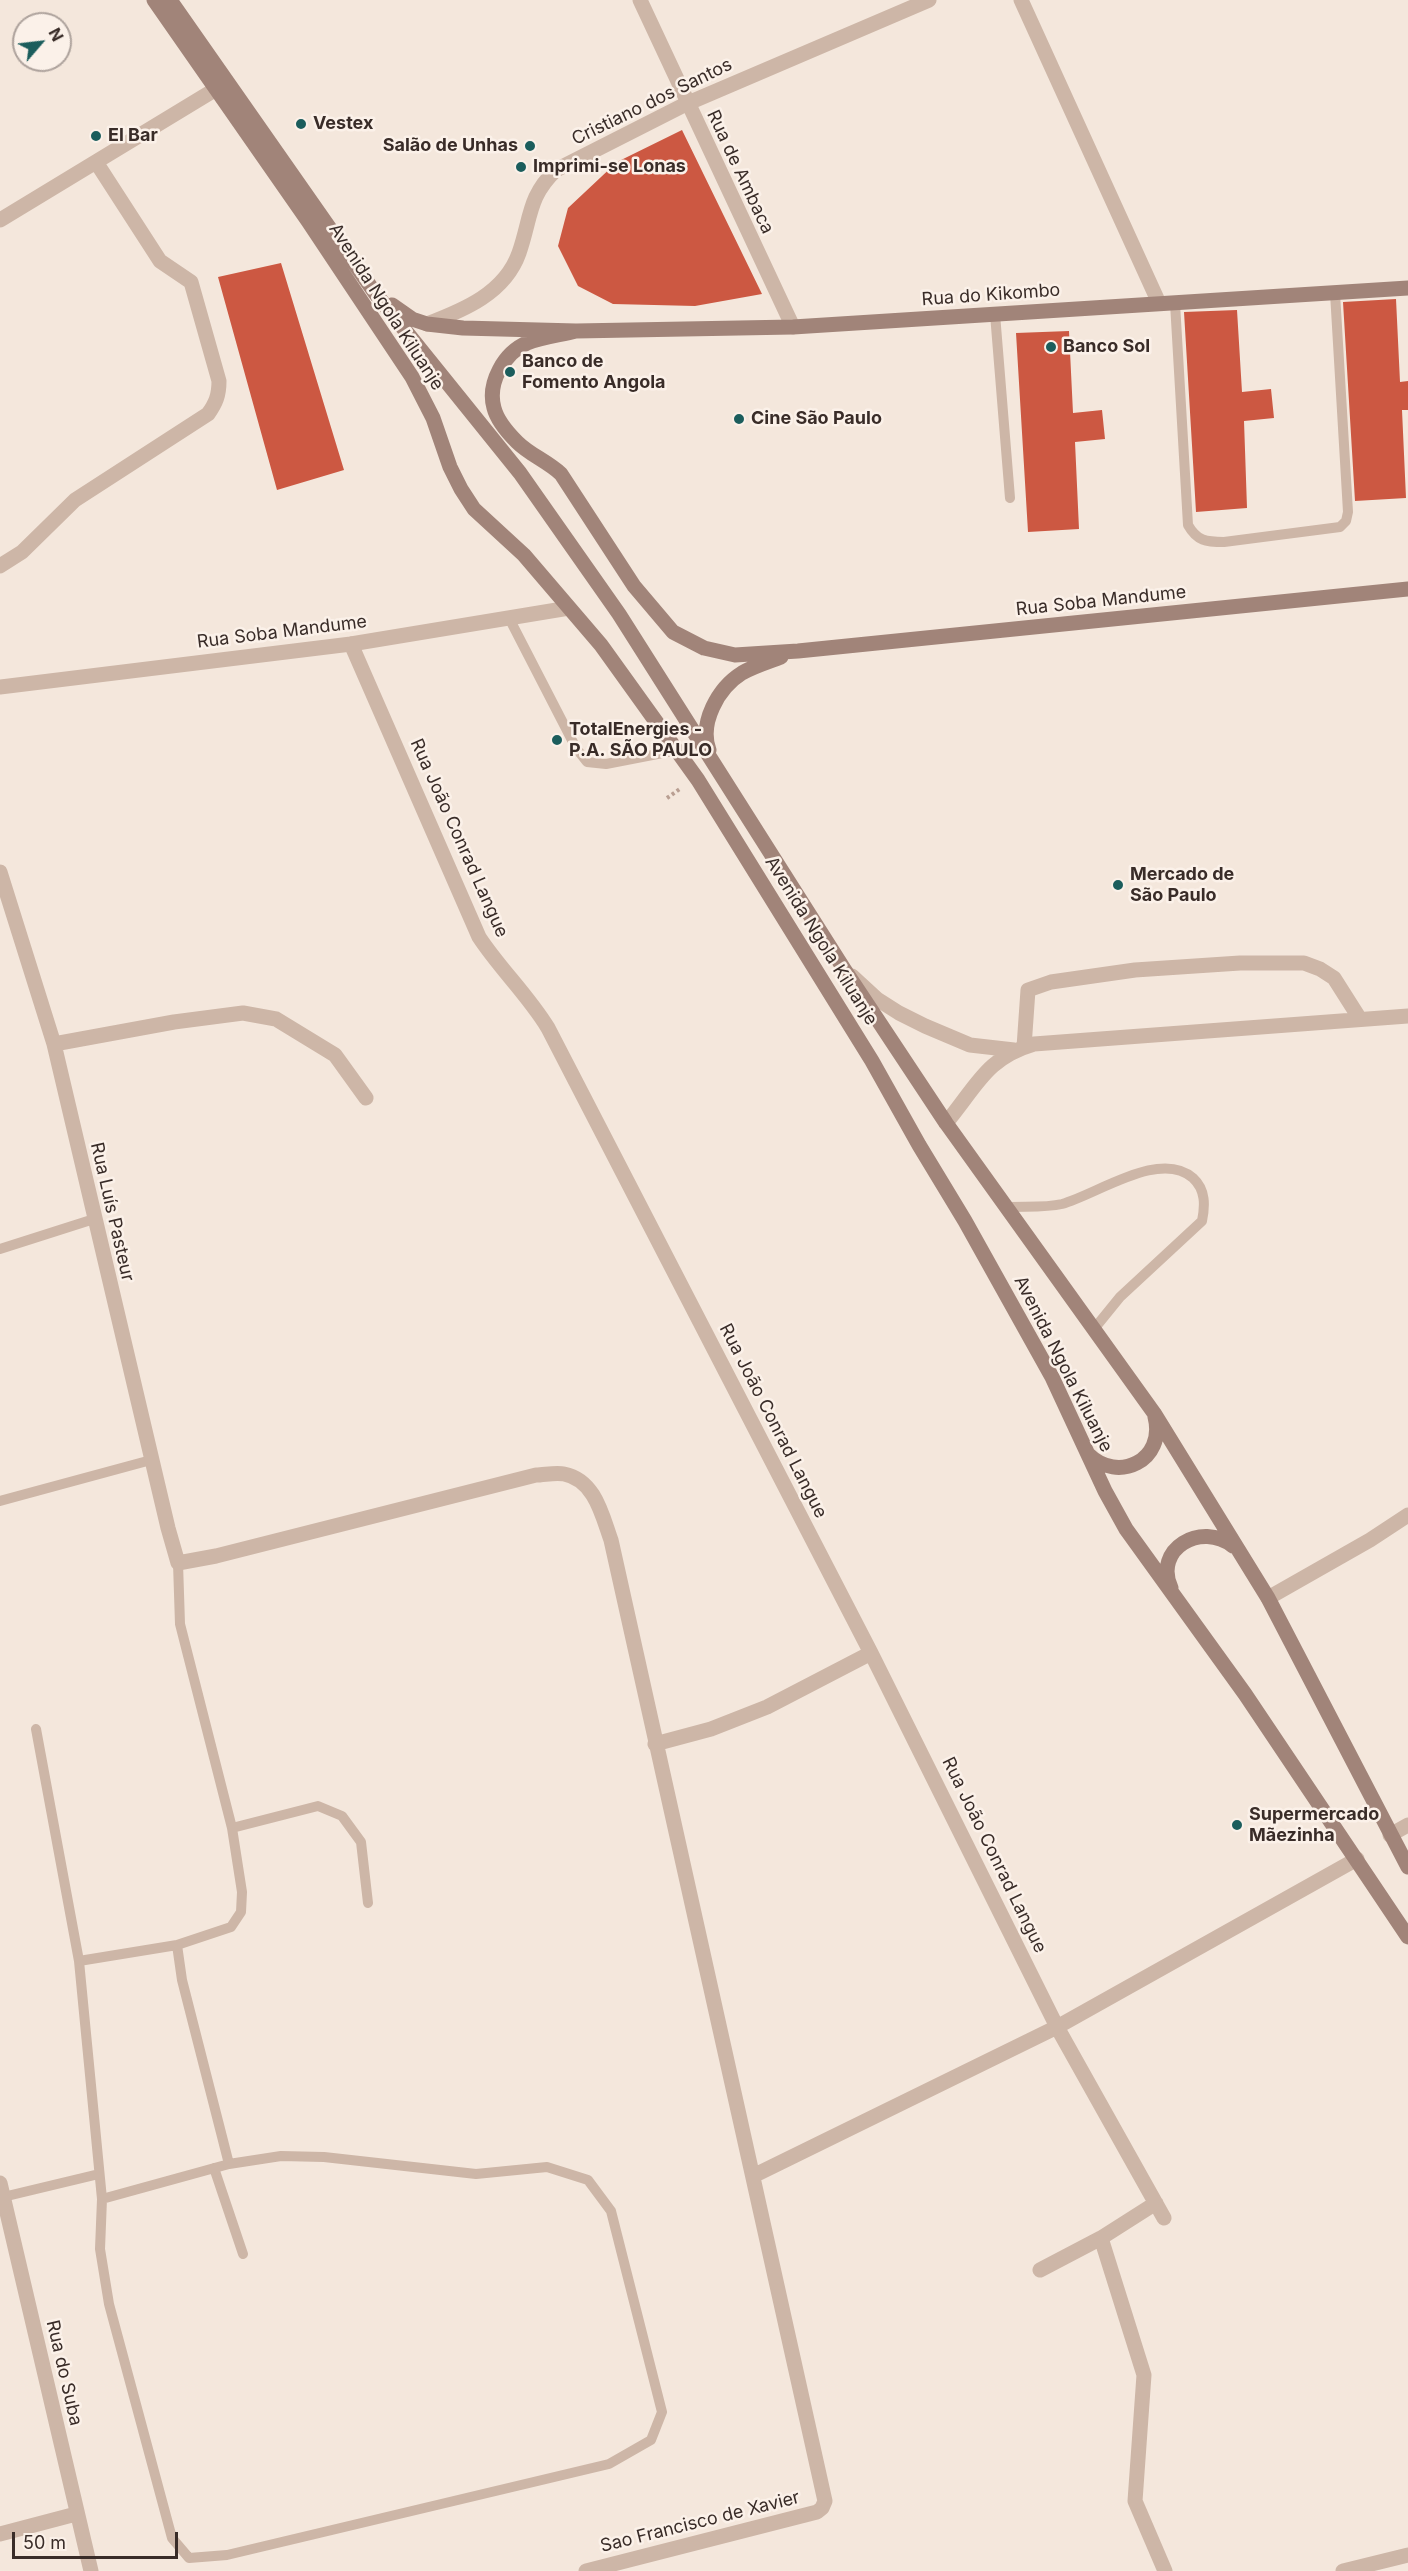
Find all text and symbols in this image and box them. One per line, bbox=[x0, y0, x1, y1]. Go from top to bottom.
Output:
north arrow bbox=[12, 12, 72, 72]
text: N bbox=[44, 24, 68, 45]
street label: Cristiano dos Santos bbox=[568, 54, 736, 150]
street label: Rua de Ambaca bbox=[702, 107, 778, 237]
place label: Vestex bbox=[313, 113, 373, 135]
marker: Vestex bbox=[294, 117, 308, 131]
place label: El Bar bbox=[108, 125, 158, 147]
marker: El Bar bbox=[89, 129, 103, 143]
place label: Salão de Unhas bbox=[383, 135, 518, 157]
marker: Salão de Unhas bbox=[523, 139, 537, 153]
place label: Imprimi-se Lonas bbox=[533, 156, 686, 178]
marker: Imprimi-se Lonas bbox=[514, 160, 528, 174]
street label: Avenida Ngola Kiluanje bbox=[324, 219, 448, 395]
street label: Rua do Kikombo bbox=[921, 279, 1061, 311]
place label: Banco Sol bbox=[1063, 336, 1150, 358]
marker: Banco Sol bbox=[1044, 340, 1058, 354]
place label: Banco de Fomento Angola bbox=[522, 351, 666, 394]
marker: Banco de Fomento Angola bbox=[503, 365, 517, 379]
place label: Cine São Paulo bbox=[751, 408, 882, 430]
marker: Cine São Paulo bbox=[732, 412, 746, 426]
street label: Rua Soba Mandume bbox=[1015, 581, 1187, 621]
street label: Rua Soba Mandume bbox=[196, 611, 368, 653]
place label: TotalEnergies - P.A. SÃO PAULO bbox=[569, 719, 712, 762]
marker: TotalEnergies - P.A. SÃO PAULO bbox=[550, 733, 564, 747]
street label: Rua João Conrad Langue bbox=[405, 735, 513, 941]
street label: Avenida Ngola Kiluanje bbox=[760, 853, 882, 1029]
place label: Mercado de São Paulo bbox=[1130, 864, 1234, 906]
marker: Mercado de São Paulo bbox=[1111, 878, 1125, 892]
street label: Rua Luís Pasteur bbox=[86, 1140, 138, 1284]
street label: Avenida Ngola Kiluanje bbox=[1009, 1272, 1117, 1456]
street label: Rua João Conrad Langue bbox=[715, 1320, 831, 1522]
street label: Rua João Conrad Langue bbox=[937, 1754, 1051, 1956]
place label: Supermercado Mãezinha bbox=[1249, 1804, 1379, 1846]
marker: Supermercado Mãezinha bbox=[1230, 1818, 1244, 1832]
street label: Rua do Suba bbox=[41, 2318, 87, 2428]
street label: Sao Francisco de Xavier bbox=[598, 2487, 802, 2557]
scale bar bbox=[15, 2520, 182, 2558]
text: 50 m bbox=[23, 2532, 66, 2553]

